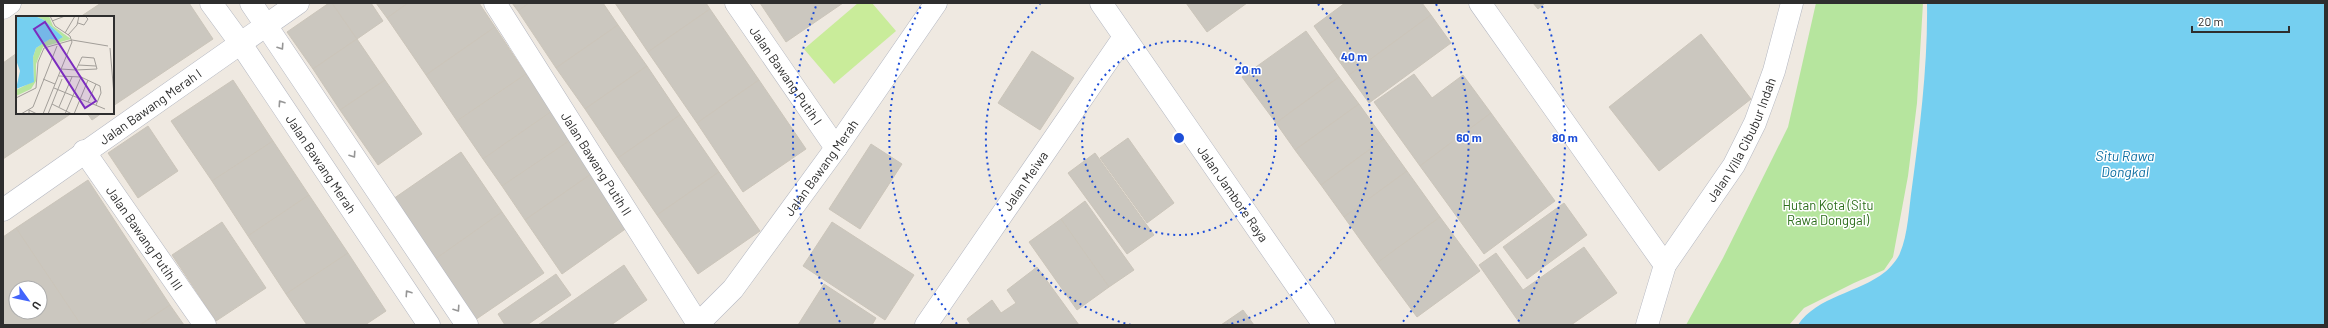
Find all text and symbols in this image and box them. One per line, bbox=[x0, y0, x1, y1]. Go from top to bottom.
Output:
scale bar bbox=[2192, 8, 2289, 34]
text: 20 m bbox=[2198, 14, 2224, 28]
inset map bbox=[16, 16, 114, 114]
street label: Jalan Bawang Putih I bbox=[746, 23, 826, 128]
one-way arrow bbox=[276, 42, 283, 49]
text: 40 m bbox=[1341, 49, 1367, 63]
text: 20 m bbox=[1235, 62, 1261, 76]
street label: Jalan Bawang Merah I bbox=[96, 65, 205, 148]
street label: Jalan Villa Cibubur Indah bbox=[1703, 75, 1779, 205]
one-way arrow bbox=[278, 100, 286, 107]
street label: Jalan Bawang Putih II bbox=[558, 109, 635, 218]
street label: Jalan Bawang Merah bbox=[282, 112, 360, 216]
street label: Jalan Bawang Merah bbox=[781, 116, 861, 219]
text: 60 m bbox=[1456, 130, 1482, 144]
text: 80 m bbox=[1552, 130, 1578, 144]
centre of rings bbox=[1172, 131, 1186, 145]
street label: Jalan Jambore Raya bbox=[1194, 142, 1272, 245]
water label: Situ Rawa Dongkal bbox=[2096, 147, 2154, 180]
street label: Jalan Meiwa bbox=[999, 148, 1051, 214]
one-way arrow bbox=[348, 150, 355, 157]
street label: Jalan Bawang Putih III bbox=[103, 183, 186, 293]
park label: Hutan Kota (Situ Rawa Donggal) bbox=[1782, 197, 1874, 228]
north arrow bbox=[8, 280, 48, 320]
one-way arrow bbox=[406, 290, 413, 297]
text: U bbox=[29, 299, 44, 312]
one-way arrow bbox=[452, 305, 460, 312]

